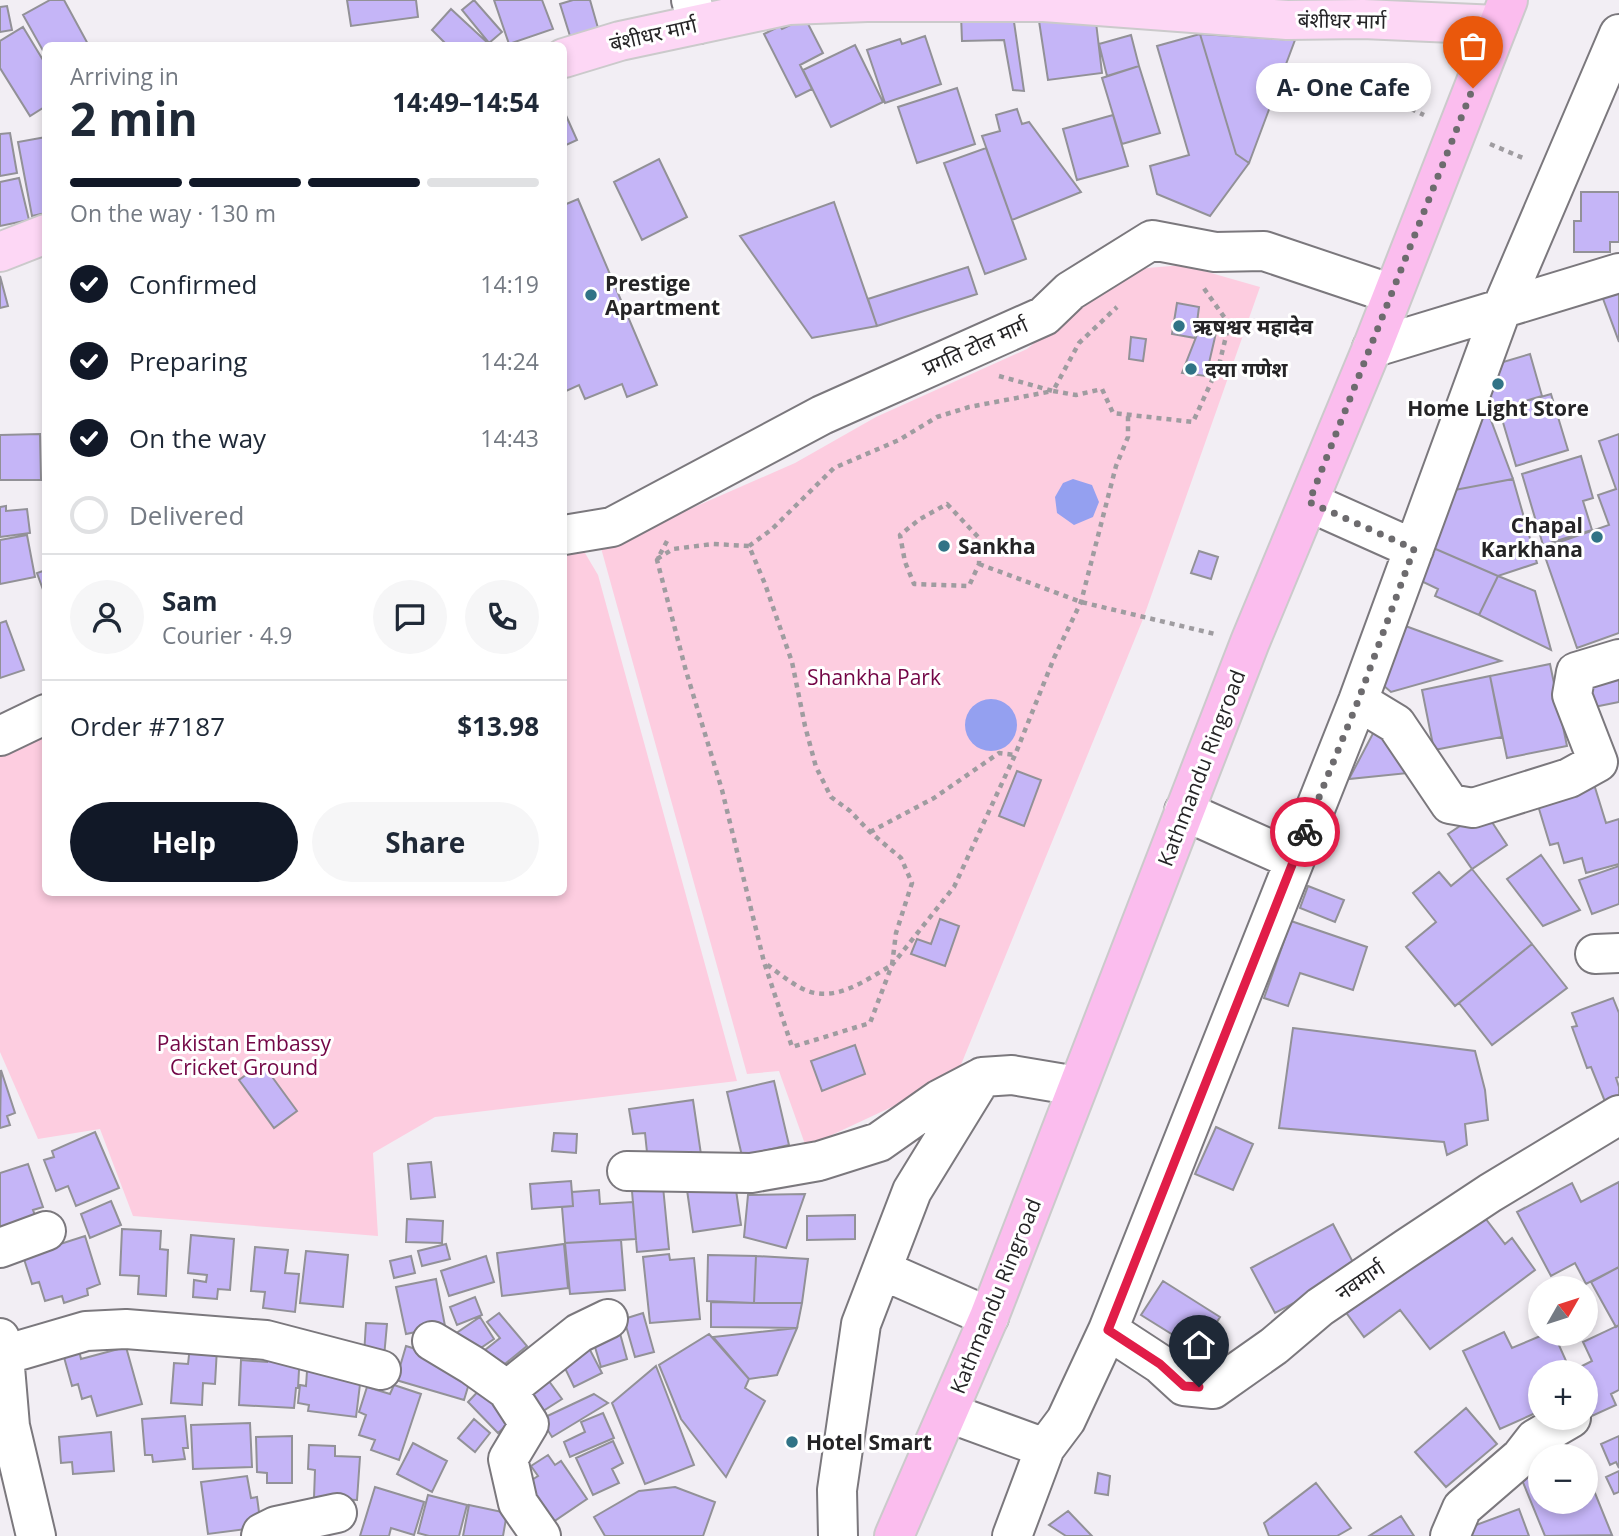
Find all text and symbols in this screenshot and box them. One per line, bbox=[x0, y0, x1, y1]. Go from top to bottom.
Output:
street label: बंशीधर मार्ग bbox=[1298, 5, 1388, 35]
street label: बंशीधर मार्ग bbox=[607, 10, 700, 58]
pin bbox=[1443, 16, 1503, 88]
icon: bag bbox=[1454, 27, 1492, 65]
text: Arriving in bbox=[70, 60, 179, 92]
callout: A- One Cafe bbox=[1256, 64, 1431, 112]
text: A- One Cafe bbox=[1277, 71, 1410, 103]
text: 14:49–14:54 bbox=[392, 84, 539, 120]
text: 2 min bbox=[70, 87, 198, 149]
text: On the way · 130 m bbox=[70, 197, 276, 229]
icon: check bbox=[70, 265, 108, 303]
text: Confirmed bbox=[129, 266, 257, 302]
text: 14:19 bbox=[480, 268, 539, 300]
place label: Prestige Apartment bbox=[605, 269, 720, 321]
marker: Prestige Apartment bbox=[583, 287, 599, 303]
street label: प्रगति टोल मार्ग bbox=[918, 310, 1033, 382]
place label: ऋषश्वर महादेव bbox=[1193, 312, 1313, 340]
marker: ऋषश्वर महादेव bbox=[1171, 318, 1187, 334]
icon: check bbox=[70, 342, 108, 380]
text: Preparing bbox=[129, 343, 247, 379]
text: 14:24 bbox=[480, 345, 539, 377]
place label: दया गणेश bbox=[1205, 355, 1289, 383]
marker: दया गणेश bbox=[1183, 361, 1199, 377]
marker: Home Light Store bbox=[1490, 376, 1506, 392]
place label: Home Light Store bbox=[1407, 394, 1589, 422]
icon: check bbox=[70, 419, 108, 457]
text: On the way bbox=[129, 420, 266, 456]
text: 14:43 bbox=[480, 422, 539, 454]
text: Delivered bbox=[129, 497, 244, 533]
place label: Chapal Karkhana bbox=[1481, 511, 1583, 563]
marker: Chapal Karkhana bbox=[1589, 529, 1605, 545]
place label: Sankha bbox=[958, 532, 1036, 560]
marker: Sankha bbox=[936, 538, 952, 554]
button: person bbox=[70, 580, 144, 654]
button: chat bbox=[373, 580, 447, 654]
button: phone bbox=[465, 580, 539, 654]
text: Sam bbox=[162, 583, 218, 619]
text: Courier · 4.9 bbox=[162, 619, 292, 651]
park label: Shankha Park bbox=[807, 663, 941, 691]
street label: Kathmandu Ringroad bbox=[1151, 666, 1251, 870]
text: Order #7187 bbox=[70, 708, 225, 744]
text: $13.98 bbox=[457, 708, 539, 744]
courier bbox=[1270, 797, 1340, 867]
button: Help bbox=[70, 802, 298, 882]
button: Share bbox=[312, 802, 539, 882]
icon: bike bbox=[1286, 813, 1324, 851]
park label: Pakistan Embassy Cricket Ground bbox=[157, 1029, 332, 1081]
street label: Kathmandu Ringroad bbox=[943, 1194, 1047, 1398]
street label: नवमार्ग bbox=[1330, 1253, 1391, 1306]
north arrow bbox=[1528, 1276, 1598, 1346]
map controls bbox=[1528, 1276, 1598, 1514]
pin bbox=[1169, 1315, 1229, 1387]
icon: home bbox=[1180, 1326, 1218, 1364]
button: + bbox=[1528, 1360, 1598, 1430]
place label: Hotel Smart bbox=[806, 1428, 932, 1456]
marker: Hotel Smart bbox=[784, 1434, 800, 1450]
button: − bbox=[1528, 1444, 1598, 1514]

